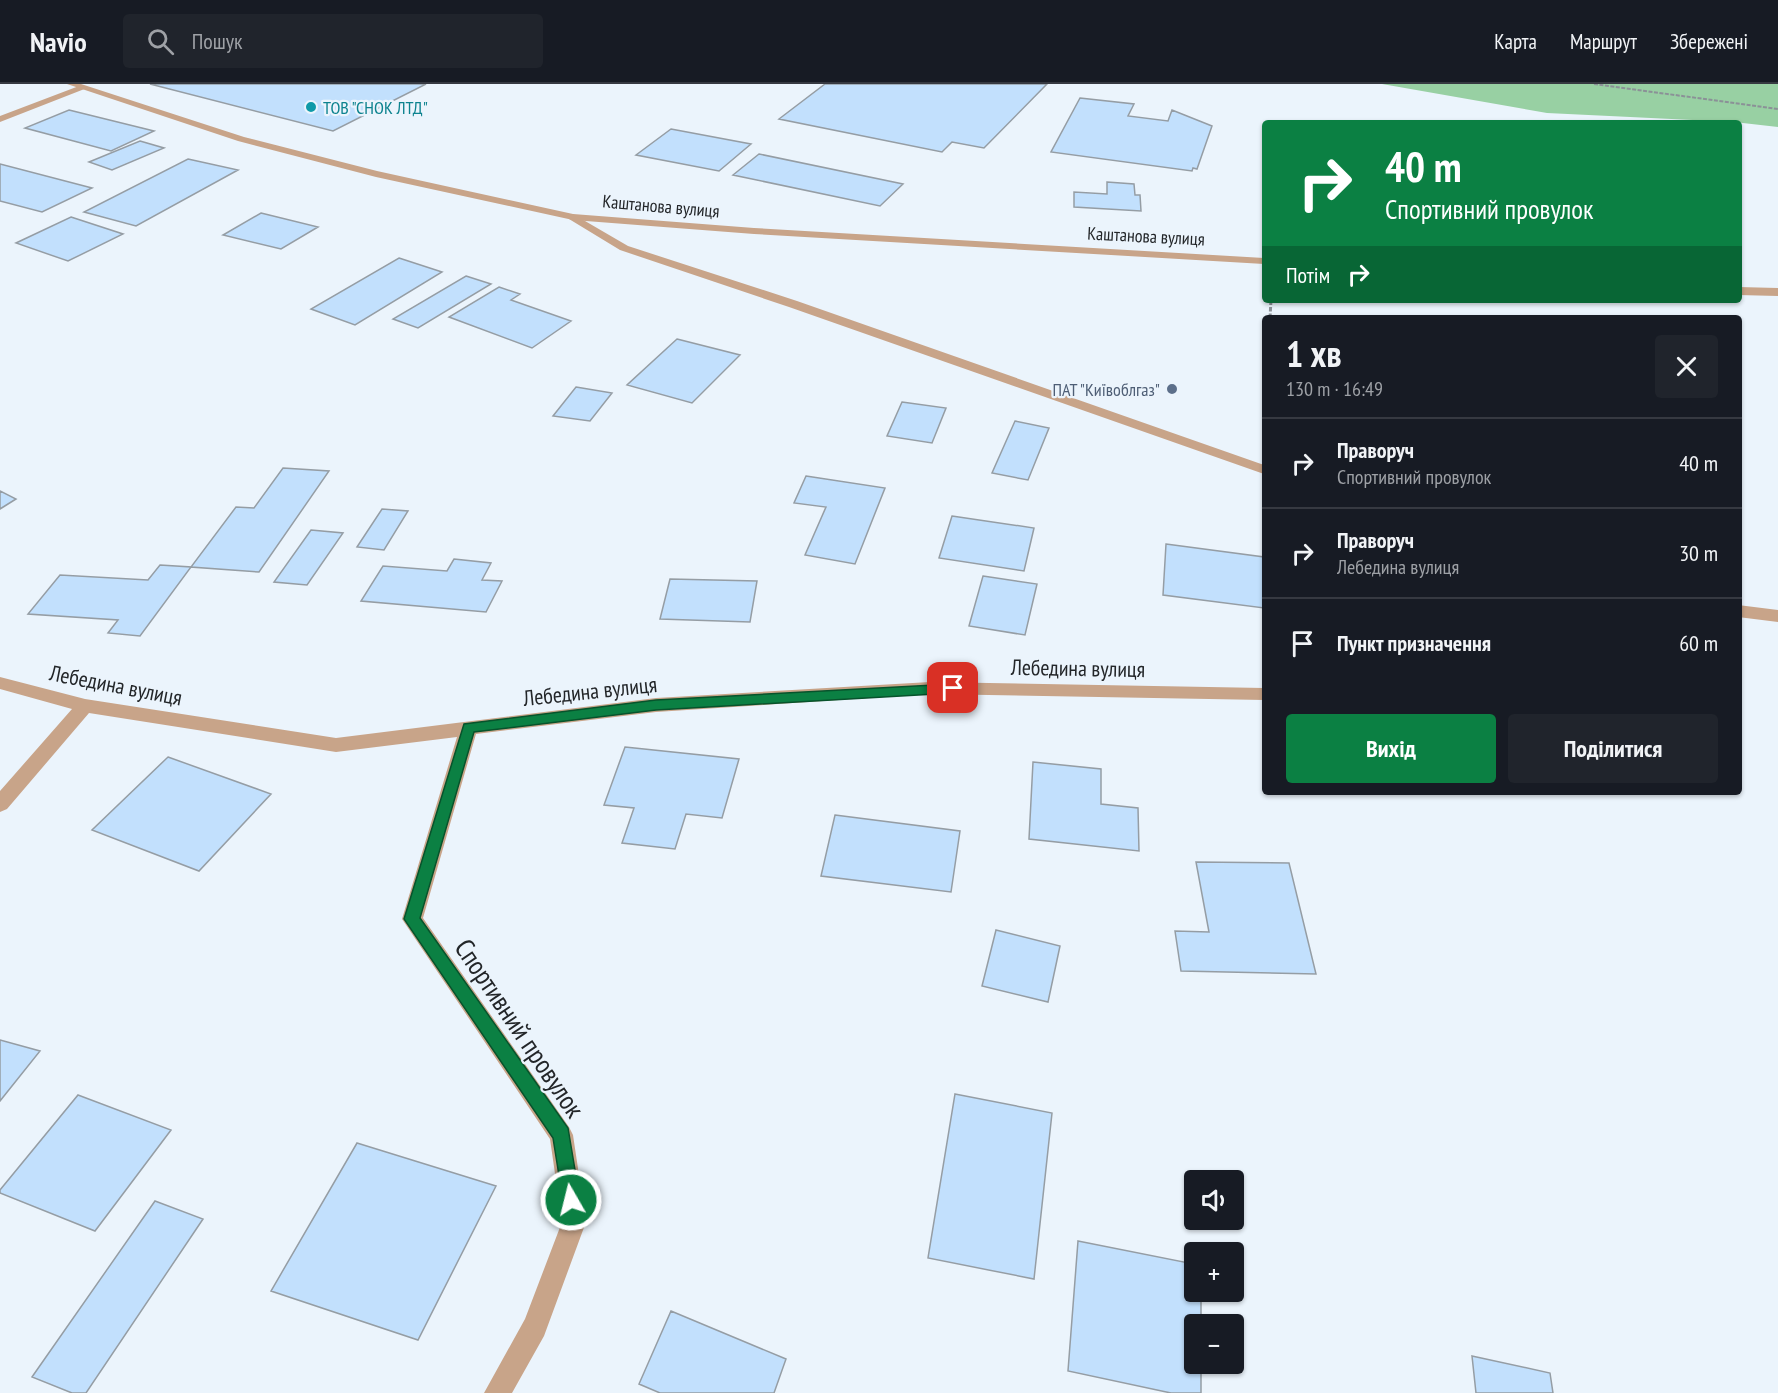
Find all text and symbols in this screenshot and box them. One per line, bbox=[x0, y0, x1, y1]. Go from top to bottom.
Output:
search box bbox=[123, 14, 543, 68]
text: Navio bbox=[30, 23, 87, 60]
icon: search bbox=[144, 25, 177, 58]
text: Пошук bbox=[192, 27, 243, 55]
text: Карта bbox=[1494, 28, 1537, 55]
text: Маршрут bbox=[1570, 28, 1637, 55]
text: Збережені bbox=[1670, 28, 1748, 55]
place label: ТОВ "СНОК ЛТД" bbox=[323, 96, 428, 119]
marker: ТОВ "СНОК ЛТД" bbox=[304, 100, 318, 114]
text: 40 m bbox=[1385, 139, 1462, 194]
icon: right bbox=[1286, 144, 1364, 222]
street label: Каштанова вулиця bbox=[601, 189, 721, 223]
text: Спортивний провулок bbox=[1385, 192, 1593, 226]
street label: Каштанова вулиця bbox=[1087, 221, 1205, 251]
icon: right bbox=[1342, 258, 1375, 291]
text: Потім bbox=[1286, 261, 1330, 289]
text: 1 хв bbox=[1286, 330, 1341, 377]
button: close bbox=[1655, 335, 1718, 398]
text: 130 m · 16:49 bbox=[1286, 376, 1383, 402]
place label: ПАТ "Київоблгаз" bbox=[1053, 378, 1160, 401]
marker: ПАТ "Київоблгаз" bbox=[1165, 382, 1179, 396]
text: Праворуч bbox=[1337, 436, 1414, 464]
icon: right bbox=[1286, 447, 1319, 480]
text: 40 m bbox=[1679, 449, 1718, 477]
text: Спортивний провулок bbox=[1337, 464, 1491, 490]
text: Праворуч bbox=[1337, 526, 1414, 554]
icon: right bbox=[1286, 537, 1319, 570]
text: 30 m bbox=[1679, 539, 1718, 567]
text: Лебедина вулиця bbox=[1337, 554, 1459, 580]
icon: arrive bbox=[1286, 627, 1319, 660]
text: Пункт призначення bbox=[1337, 629, 1491, 657]
text: 60 m bbox=[1679, 629, 1718, 657]
street label: Лебедина вулиця bbox=[1010, 653, 1145, 683]
street label: Лебедина вулиця bbox=[46, 658, 185, 712]
pin bbox=[927, 662, 978, 713]
street label: Лебедина вулиця bbox=[521, 670, 658, 712]
icon: arrive bbox=[936, 671, 969, 704]
button: Вихід bbox=[1286, 714, 1496, 783]
button: Поділитися bbox=[1508, 714, 1718, 783]
street label: Спортивний провулок bbox=[448, 932, 593, 1124]
position arrow bbox=[539, 1168, 603, 1232]
map controls bbox=[1184, 1170, 1244, 1374]
button: sound bbox=[1184, 1170, 1244, 1230]
button: + bbox=[1184, 1242, 1244, 1302]
button: − bbox=[1184, 1314, 1244, 1374]

